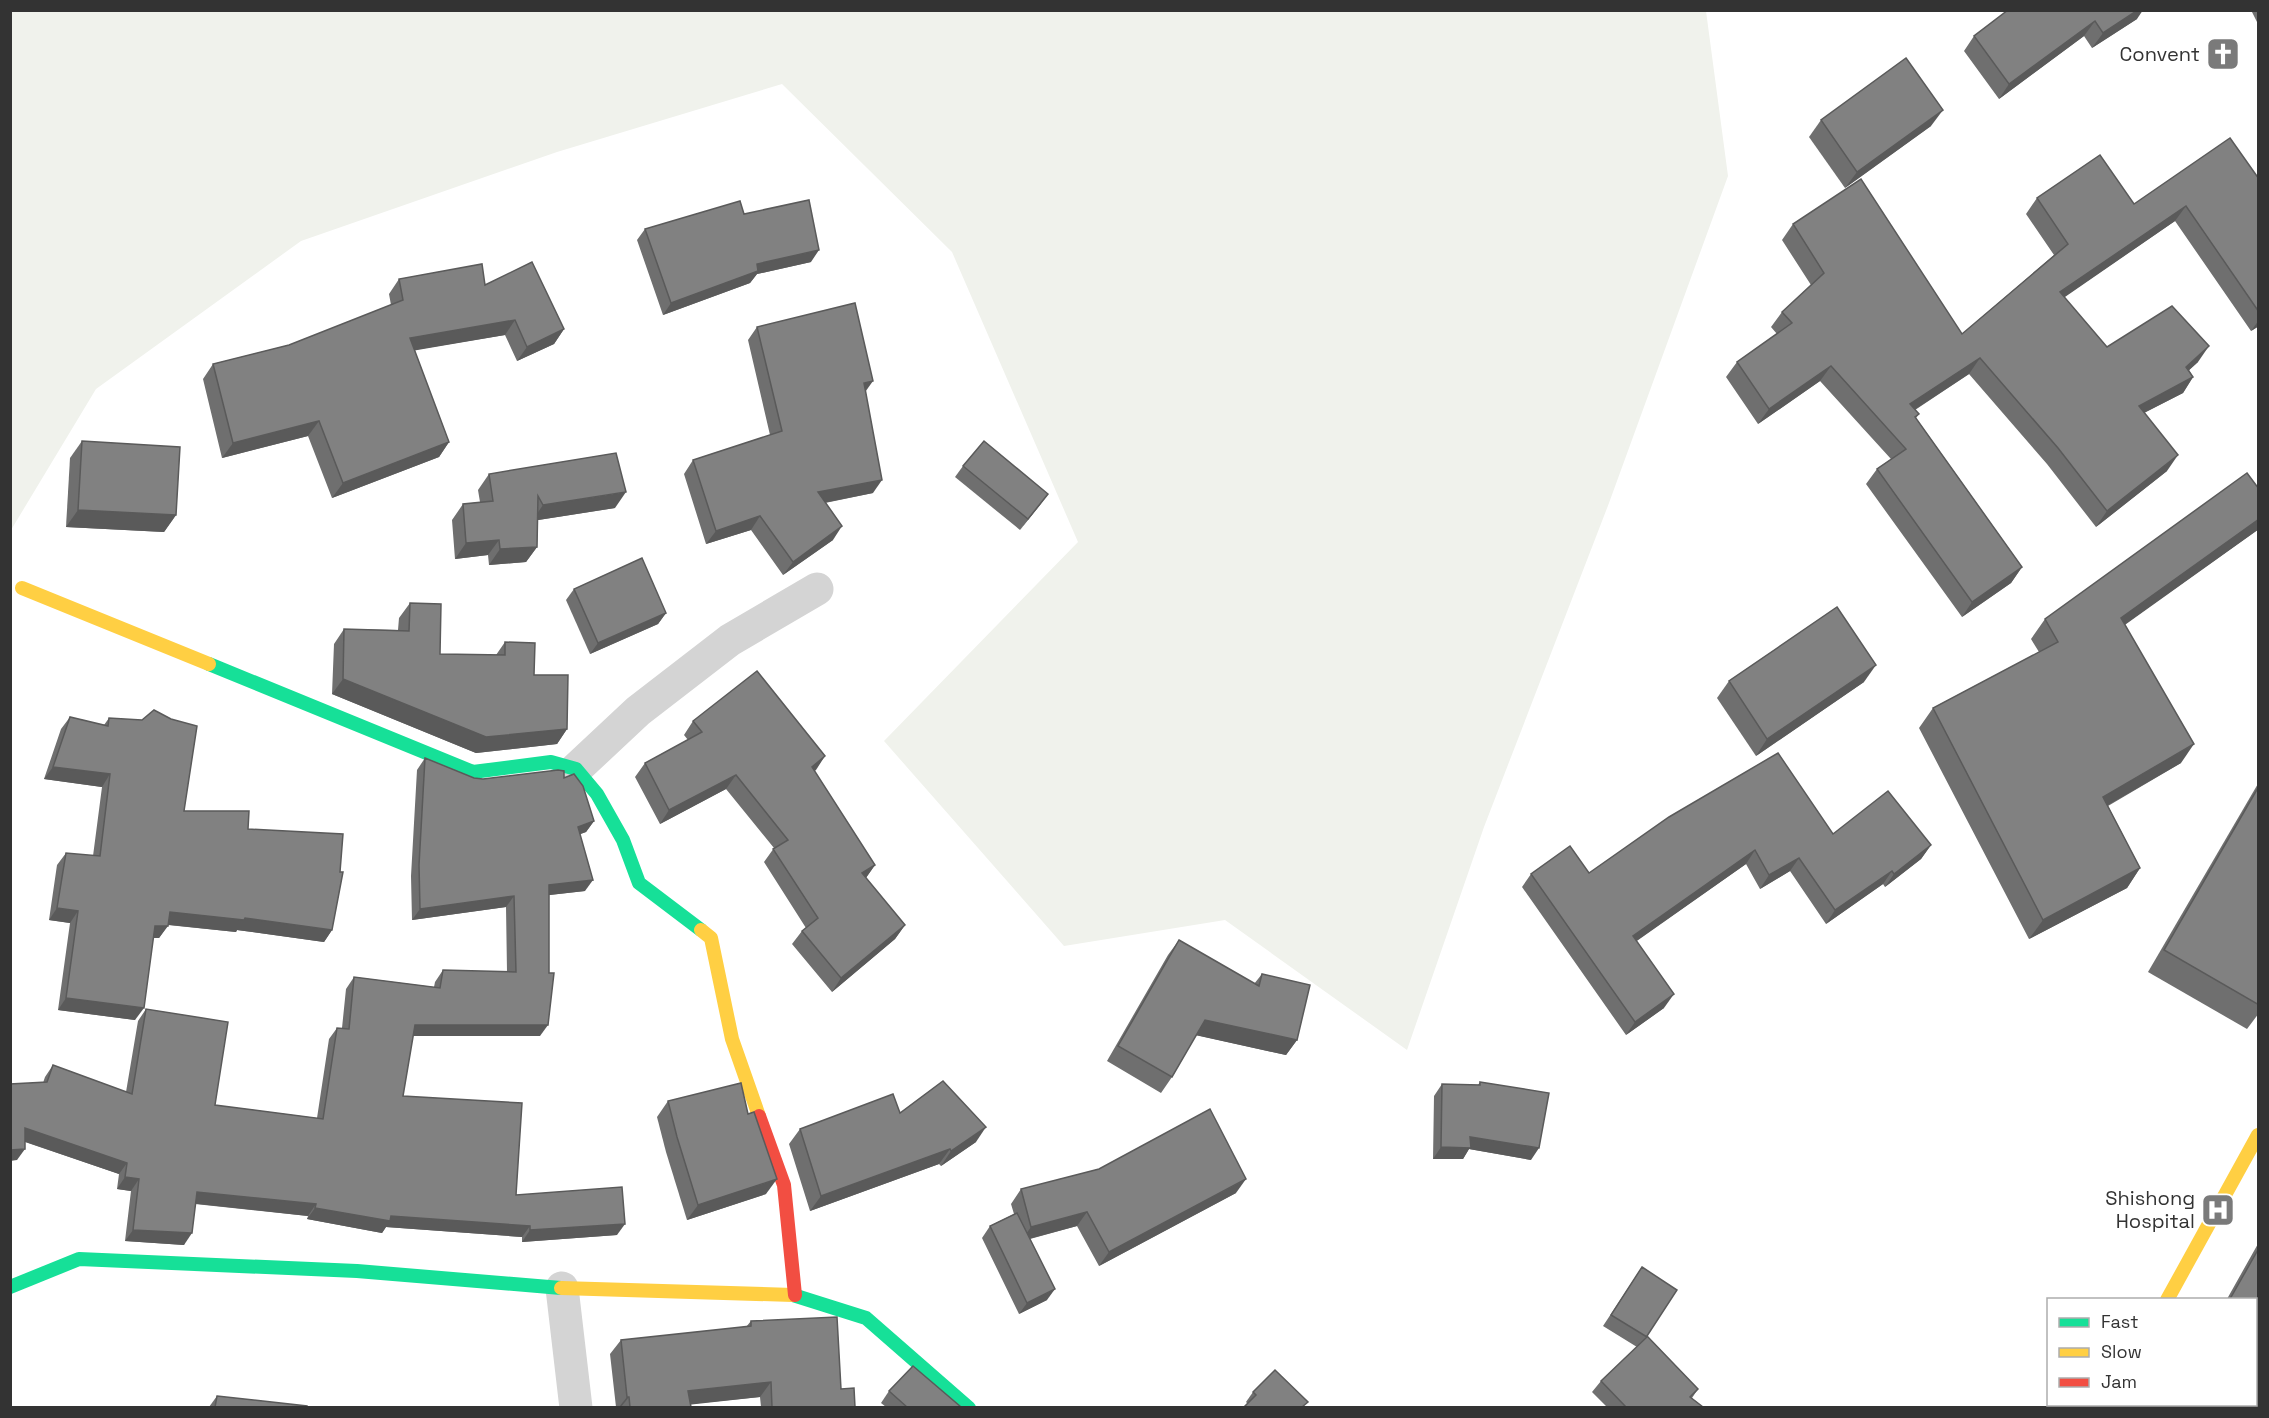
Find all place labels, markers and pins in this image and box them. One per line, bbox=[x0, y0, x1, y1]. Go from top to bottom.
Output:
church icon: Convent bbox=[2205, 36, 2241, 72]
place label: Convent bbox=[2119, 41, 2200, 67]
place label: Shishong Hospital bbox=[2105, 1185, 2195, 1234]
hospital icon: Shishong Hospital bbox=[2200, 1192, 2236, 1228]

